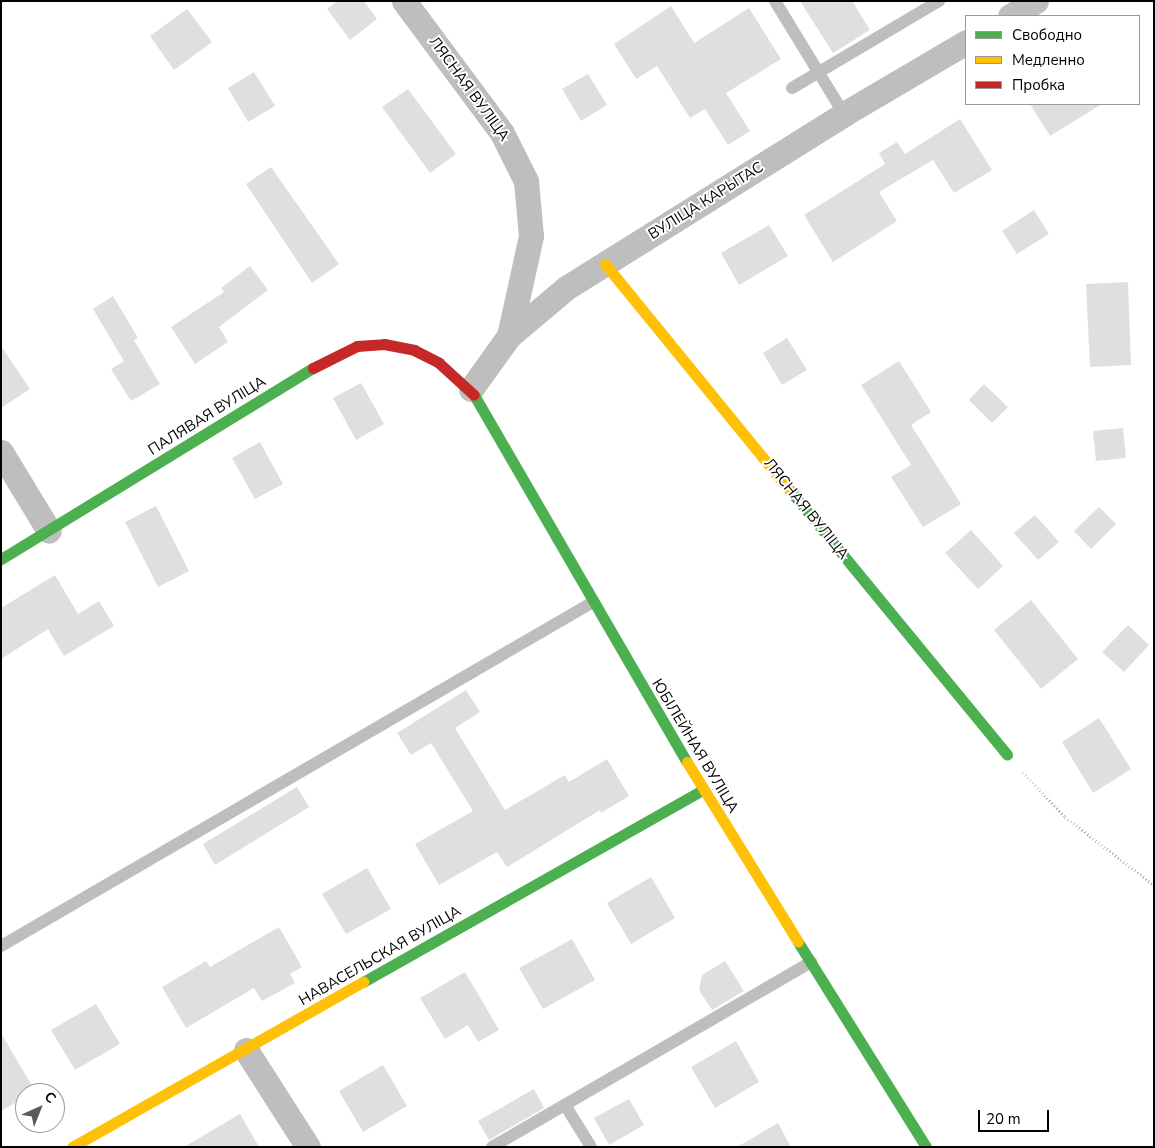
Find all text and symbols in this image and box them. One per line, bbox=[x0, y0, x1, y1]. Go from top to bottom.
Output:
legend bbox=[965, 15, 1140, 105]
text: Свободно bbox=[1012, 25, 1082, 45]
street label: ЛЯСНАЯ ВУЛІЦА bbox=[425, 33, 513, 145]
text: Медленно bbox=[1012, 50, 1085, 70]
text: Пробка bbox=[1012, 75, 1065, 95]
street label: ВУЛІЦА КАРЫТАС bbox=[645, 158, 767, 244]
street label: ПАЛЯВАЯ ВУЛІЦА bbox=[145, 373, 269, 459]
street label: ЛЯСНАЯ ВУЛІЦА bbox=[760, 455, 852, 563]
street label: ЮБІЛЕЙНАЯ ВУЛІЦА bbox=[648, 676, 742, 816]
street label: НАВАСЕЛЬСКАЯ ВУЛІЦА bbox=[296, 902, 464, 1010]
north arrow bbox=[15, 1083, 65, 1133]
text: С bbox=[40, 1087, 60, 1108]
scale bar bbox=[980, 1100, 1051, 1132]
text: 20 m bbox=[986, 1109, 1021, 1129]

